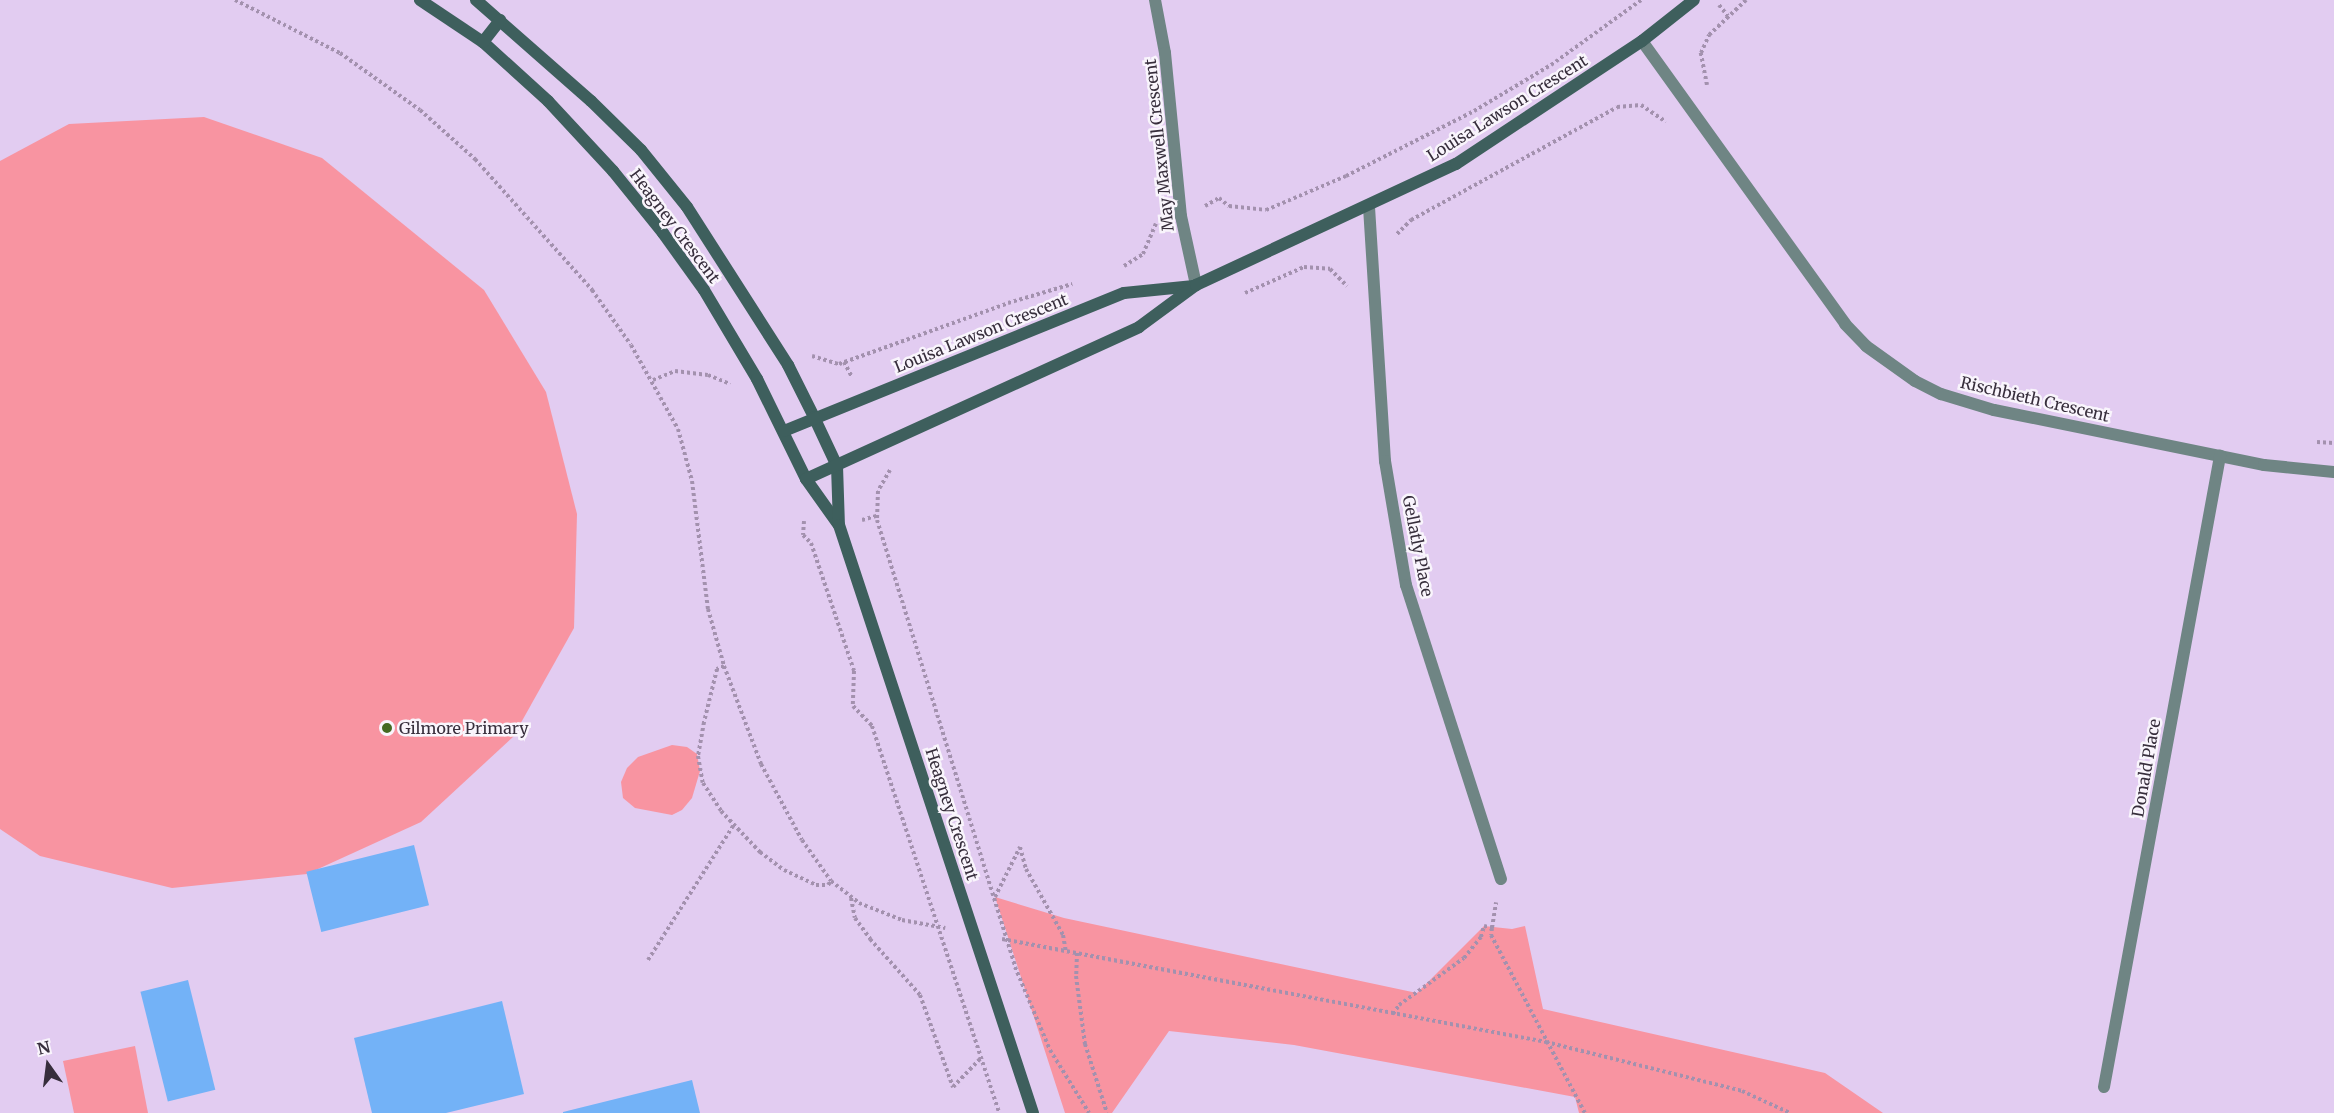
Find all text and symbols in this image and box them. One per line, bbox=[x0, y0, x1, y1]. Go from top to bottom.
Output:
street label: Louisa Lawson Crescent bbox=[1423, 51, 1591, 165]
street label: May Maxwell Crescent bbox=[1140, 58, 1178, 232]
street label: Heagney Crescent bbox=[626, 165, 724, 287]
street label: Louisa Lawson Crescent bbox=[891, 289, 1071, 377]
street label: Rischbieth Crescent bbox=[1959, 373, 2111, 425]
street label: Gellatly Place bbox=[1399, 494, 1437, 598]
street label: Donald Place bbox=[2128, 717, 2164, 819]
place label: Gilmore Primary bbox=[399, 718, 529, 738]
marker: Gilmore Primary bbox=[380, 721, 394, 735]
street label: Heagney Crescent bbox=[922, 746, 982, 882]
north arrow bbox=[18, 1035, 78, 1095]
text: N bbox=[35, 1036, 52, 1059]

